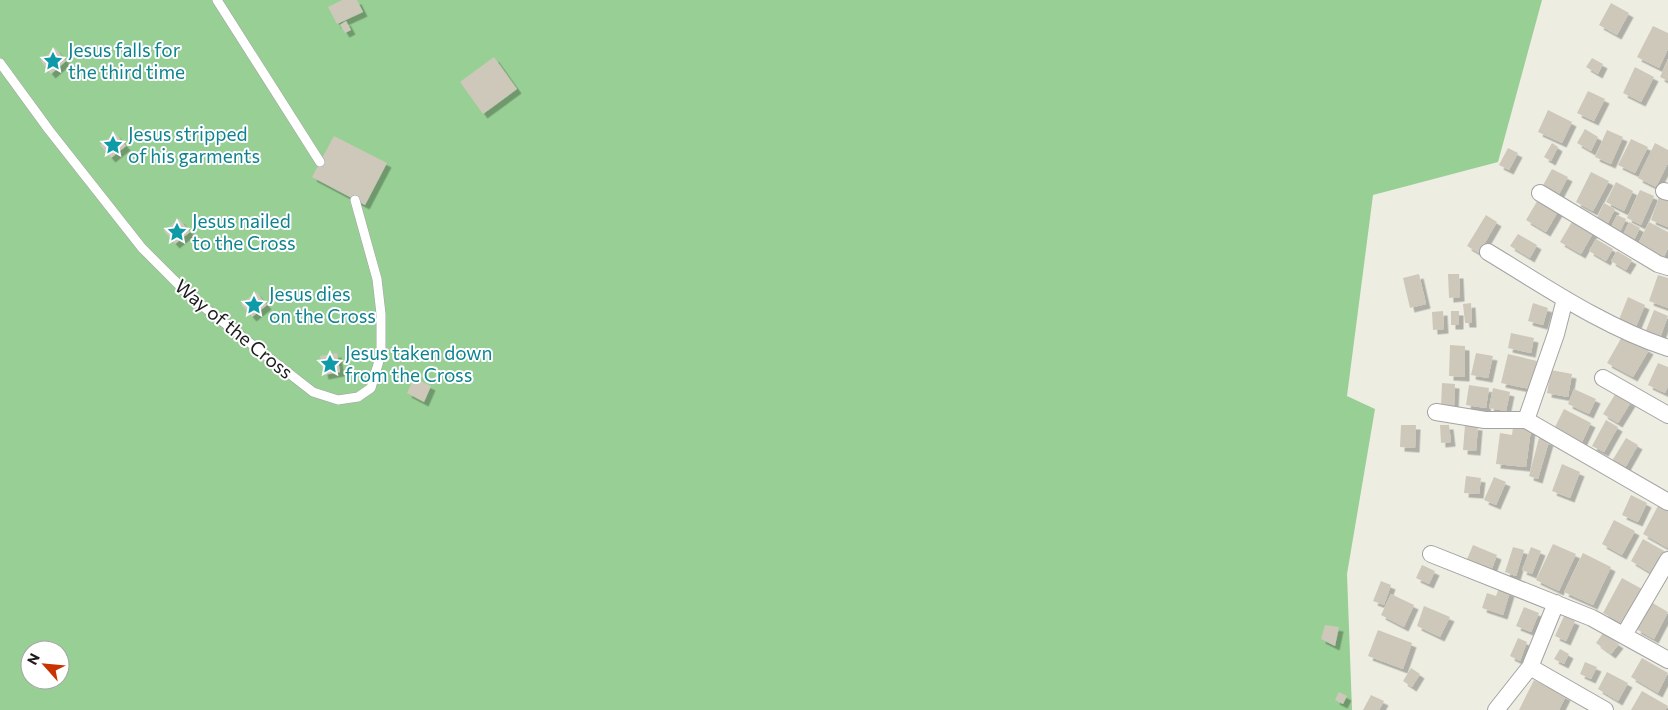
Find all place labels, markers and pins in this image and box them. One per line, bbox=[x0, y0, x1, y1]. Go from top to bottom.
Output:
place label: Jesus falls for the third time bbox=[68, 38, 185, 83]
place icon: Jesus falls for the third time bbox=[42, 50, 64, 72]
place label: Jesus stripped of his garments bbox=[128, 122, 260, 167]
place icon: Jesus stripped of his garments bbox=[102, 134, 124, 156]
place label: Jesus nailed to the Cross bbox=[192, 209, 296, 254]
place icon: Jesus nailed to the Cross bbox=[166, 221, 188, 243]
place label: Jesus dies on the Cross bbox=[269, 282, 376, 327]
place icon: Jesus dies on the Cross bbox=[243, 294, 265, 316]
place label: Jesus taken down from the Cross bbox=[345, 341, 492, 386]
place icon: Jesus taken down from the Cross bbox=[319, 353, 341, 375]

